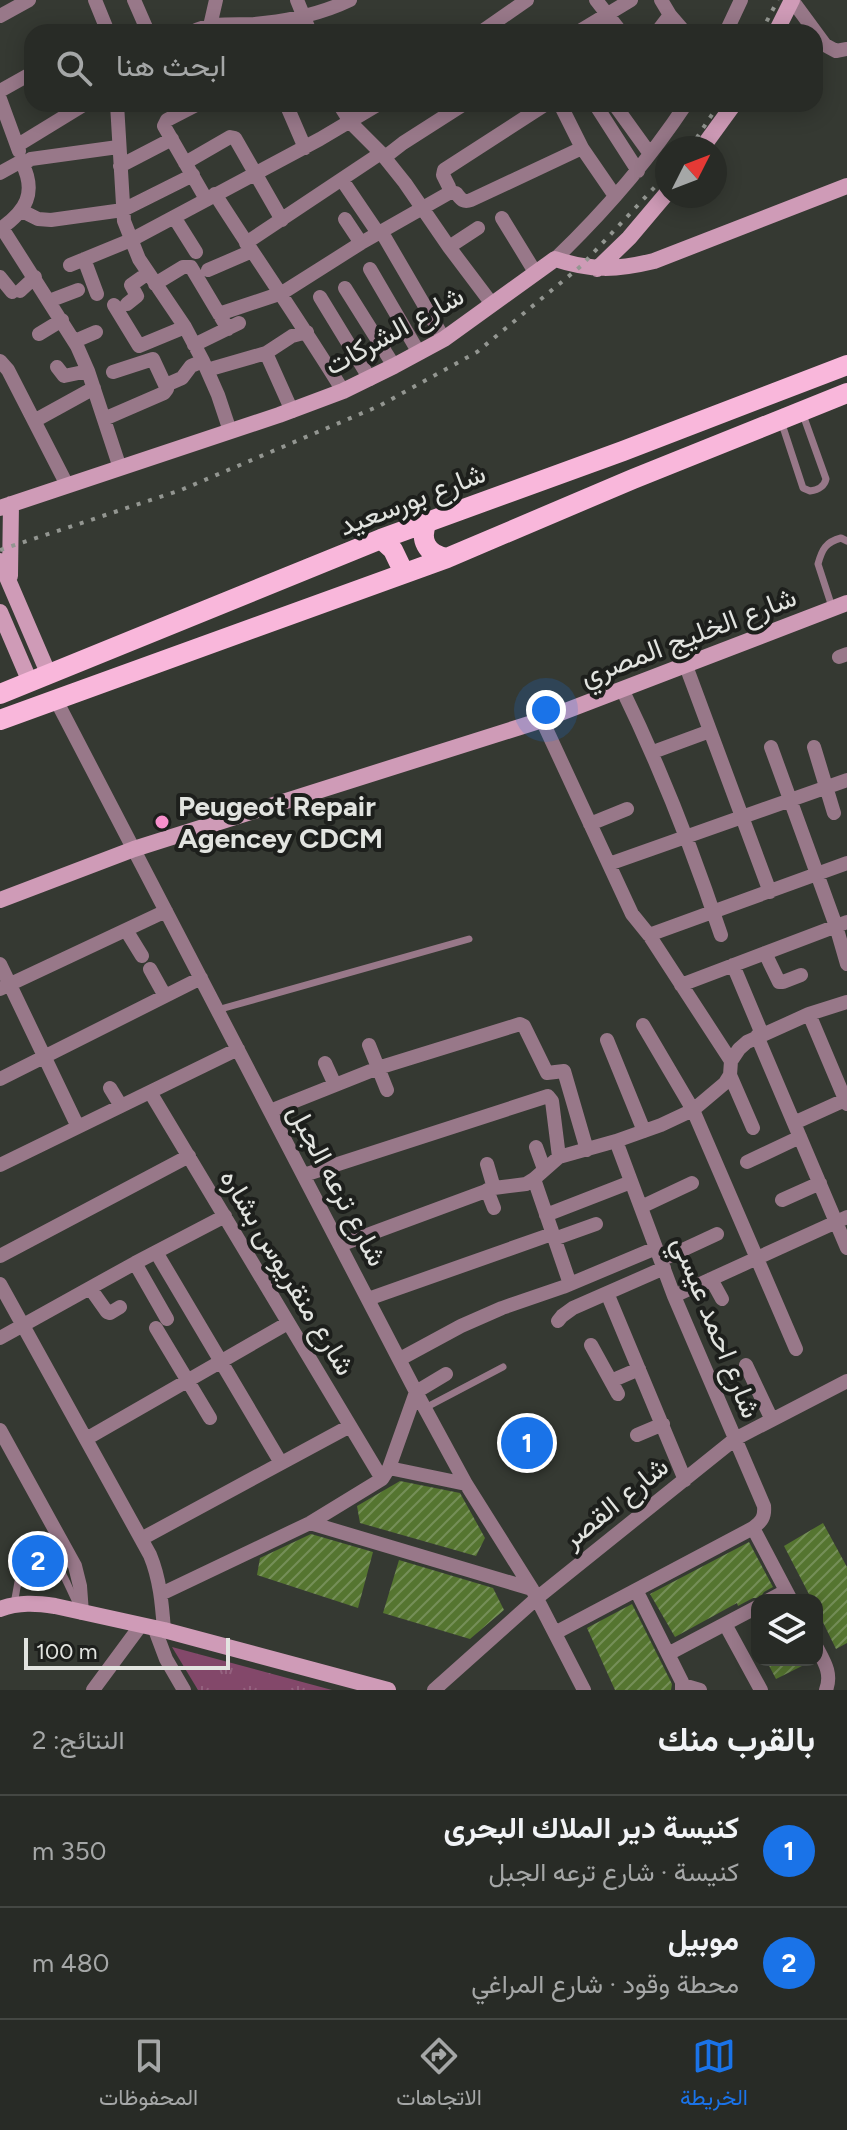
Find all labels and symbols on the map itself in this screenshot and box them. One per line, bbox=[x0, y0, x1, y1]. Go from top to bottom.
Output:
north arrow bbox=[655, 136, 727, 208]
street label: شارع الشركات bbox=[318, 278, 471, 384]
street label: شارع بورسعيد bbox=[334, 455, 491, 544]
street label: شارع الخليج المصري bbox=[575, 579, 803, 698]
your location bbox=[526, 690, 566, 730]
place label: Peugeot Repair Agencey CDCM bbox=[178, 789, 383, 855]
marker: Peugeot Repair Agencey CDCM bbox=[153, 813, 171, 831]
street label: شارع ترعه الجبل bbox=[279, 1098, 395, 1273]
street label: شارع منقريوس بشاره bbox=[211, 1163, 363, 1382]
street label: شارع احمد عيسي bbox=[660, 1231, 769, 1425]
pin: 1 bbox=[501, 1413, 553, 1473]
street label: شارع القصر bbox=[554, 1449, 676, 1557]
pin: 2 bbox=[12, 1531, 64, 1591]
scale bar bbox=[24, 1634, 230, 1670]

